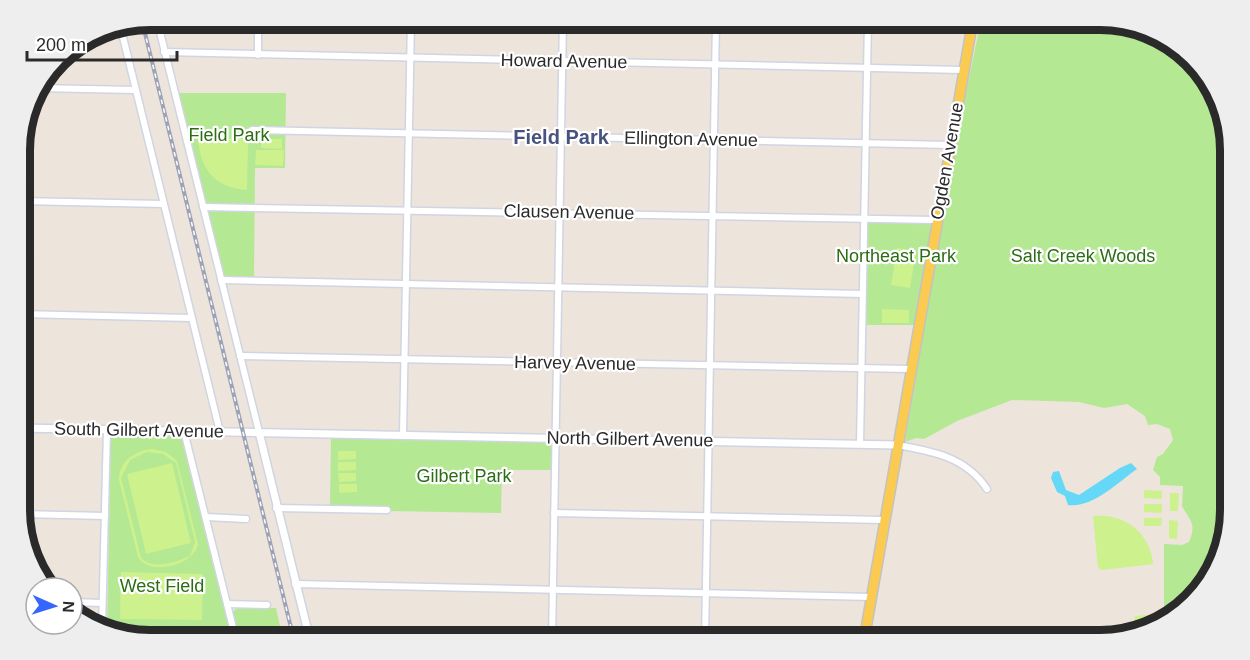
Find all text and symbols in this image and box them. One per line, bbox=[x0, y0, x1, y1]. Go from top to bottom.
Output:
scale bar bbox=[27, 24, 177, 62]
text: 200 m bbox=[36, 35, 86, 55]
street label: Howard Avenue bbox=[500, 50, 628, 72]
street label: Ogden Avenue bbox=[927, 101, 967, 221]
park label: Field Park bbox=[188, 125, 271, 145]
district label: Field Park bbox=[513, 126, 610, 148]
street label: Ellington Avenue bbox=[624, 128, 758, 150]
street label: Clausen Avenue bbox=[503, 201, 635, 223]
park label: Northeast Park bbox=[836, 246, 957, 266]
park label: Salt Creek Woods bbox=[1011, 246, 1155, 266]
street label: Harvey Avenue bbox=[514, 352, 636, 374]
street label: South Gilbert Avenue bbox=[54, 419, 224, 441]
street label: North Gilbert Avenue bbox=[546, 428, 714, 450]
park label: Gilbert Park bbox=[416, 466, 513, 486]
north arrow bbox=[24, 576, 84, 636]
park label: West Field bbox=[120, 576, 204, 596]
text: N bbox=[60, 601, 77, 613]

